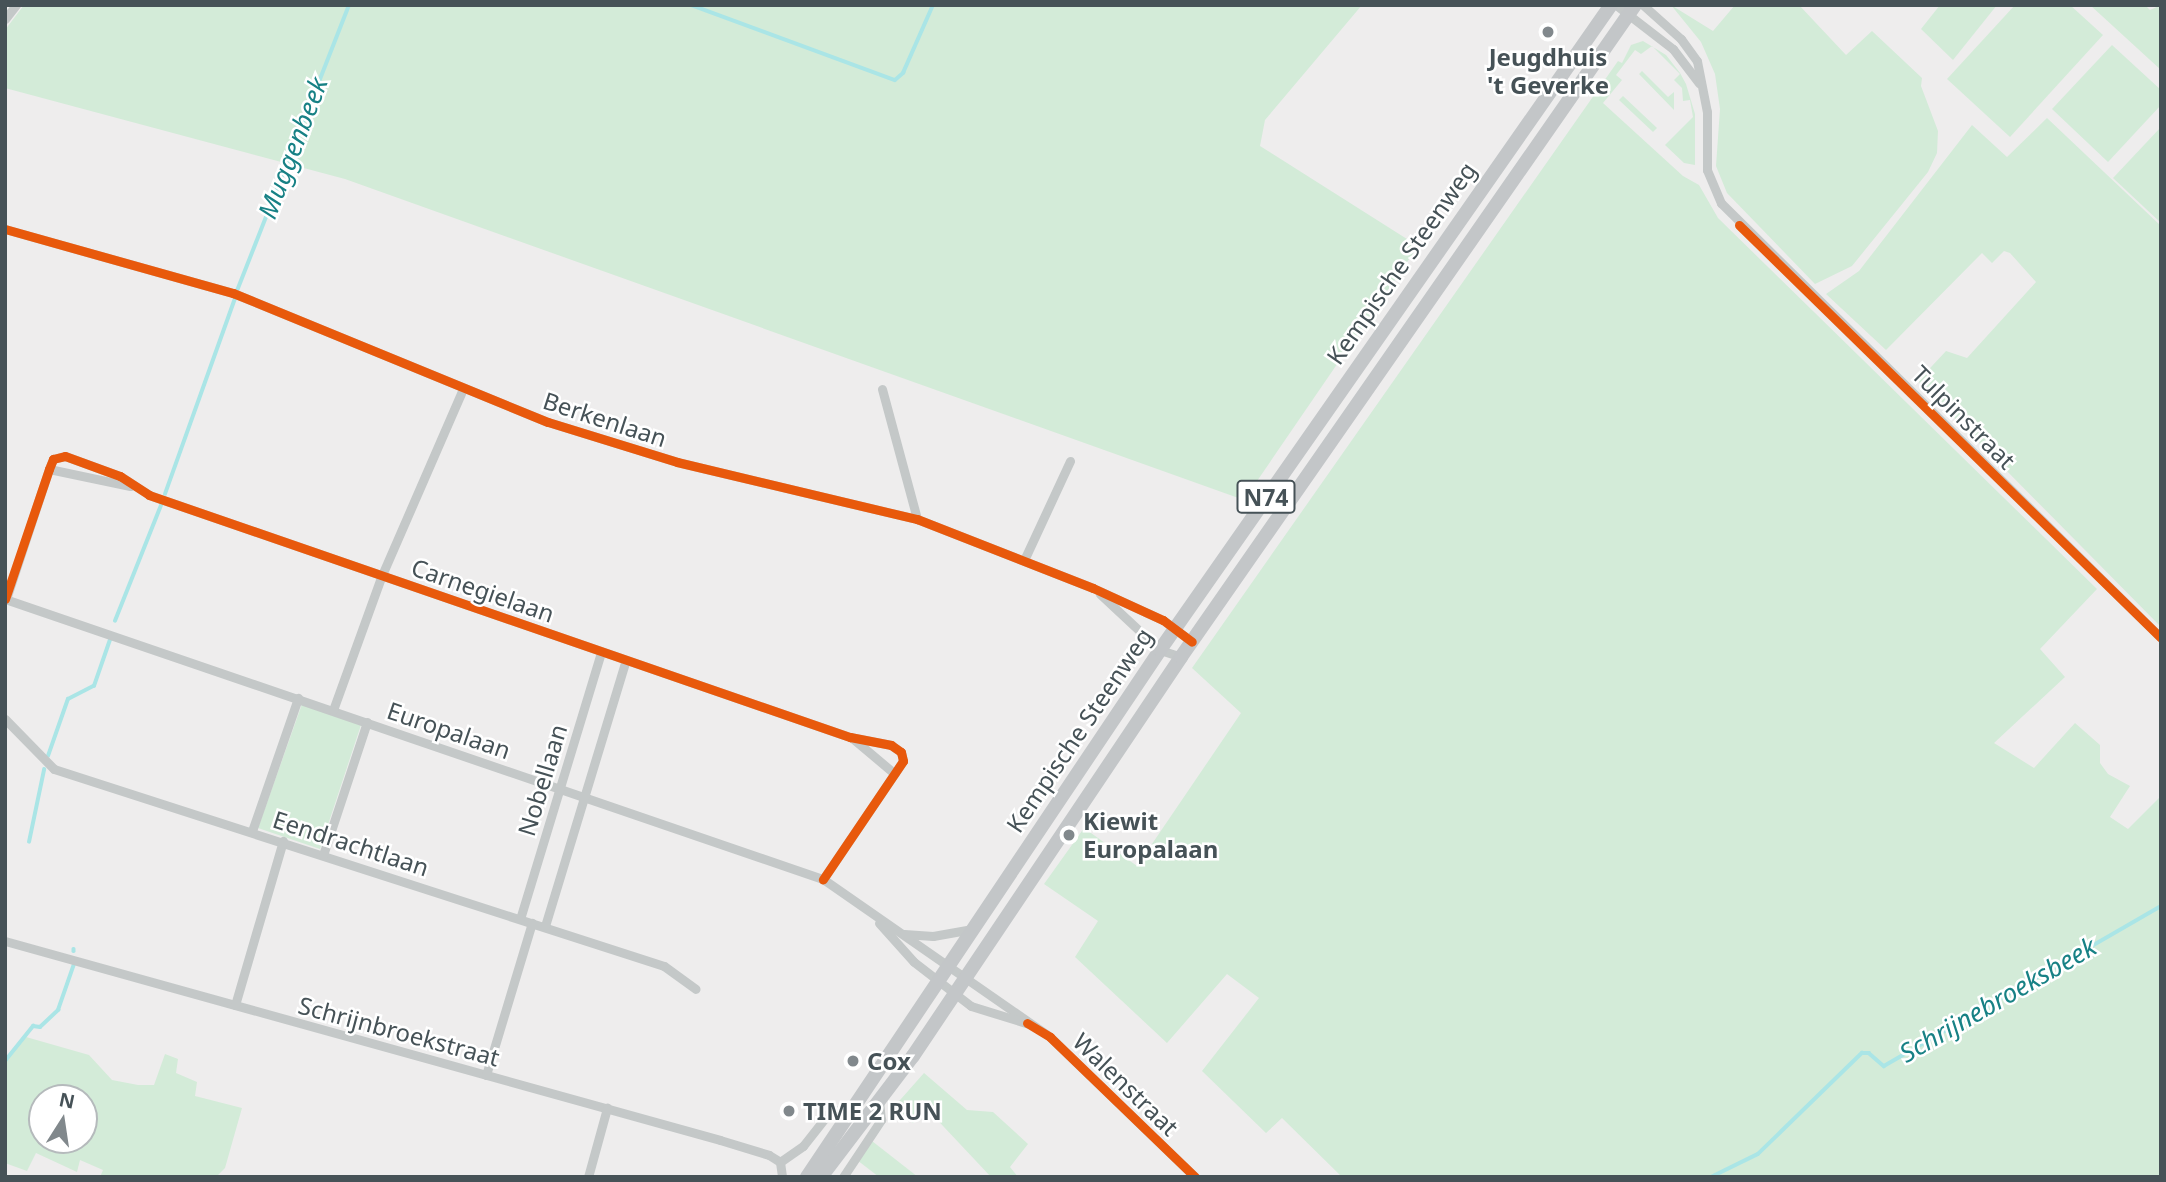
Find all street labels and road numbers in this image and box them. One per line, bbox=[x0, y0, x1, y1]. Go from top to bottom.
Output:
street label: Kempische Steenweg bbox=[1320, 156, 1482, 370]
street label: Tulpinstraat bbox=[1906, 359, 2022, 475]
street label: Berkenlaan bbox=[540, 385, 670, 453]
road number: N74 bbox=[1236, 477, 1296, 516]
street label: Carnegielaan bbox=[408, 552, 558, 628]
street label: Kempische Steenweg bbox=[1000, 622, 1158, 838]
street label: Europalaan bbox=[384, 695, 514, 765]
street label: Nobellaan bbox=[511, 721, 573, 839]
street label: Eendrachtlaan bbox=[269, 804, 433, 882]
street label: Schrijnbroekstraat bbox=[295, 990, 503, 1072]
street label: Walenstraat bbox=[1067, 1027, 1185, 1141]

